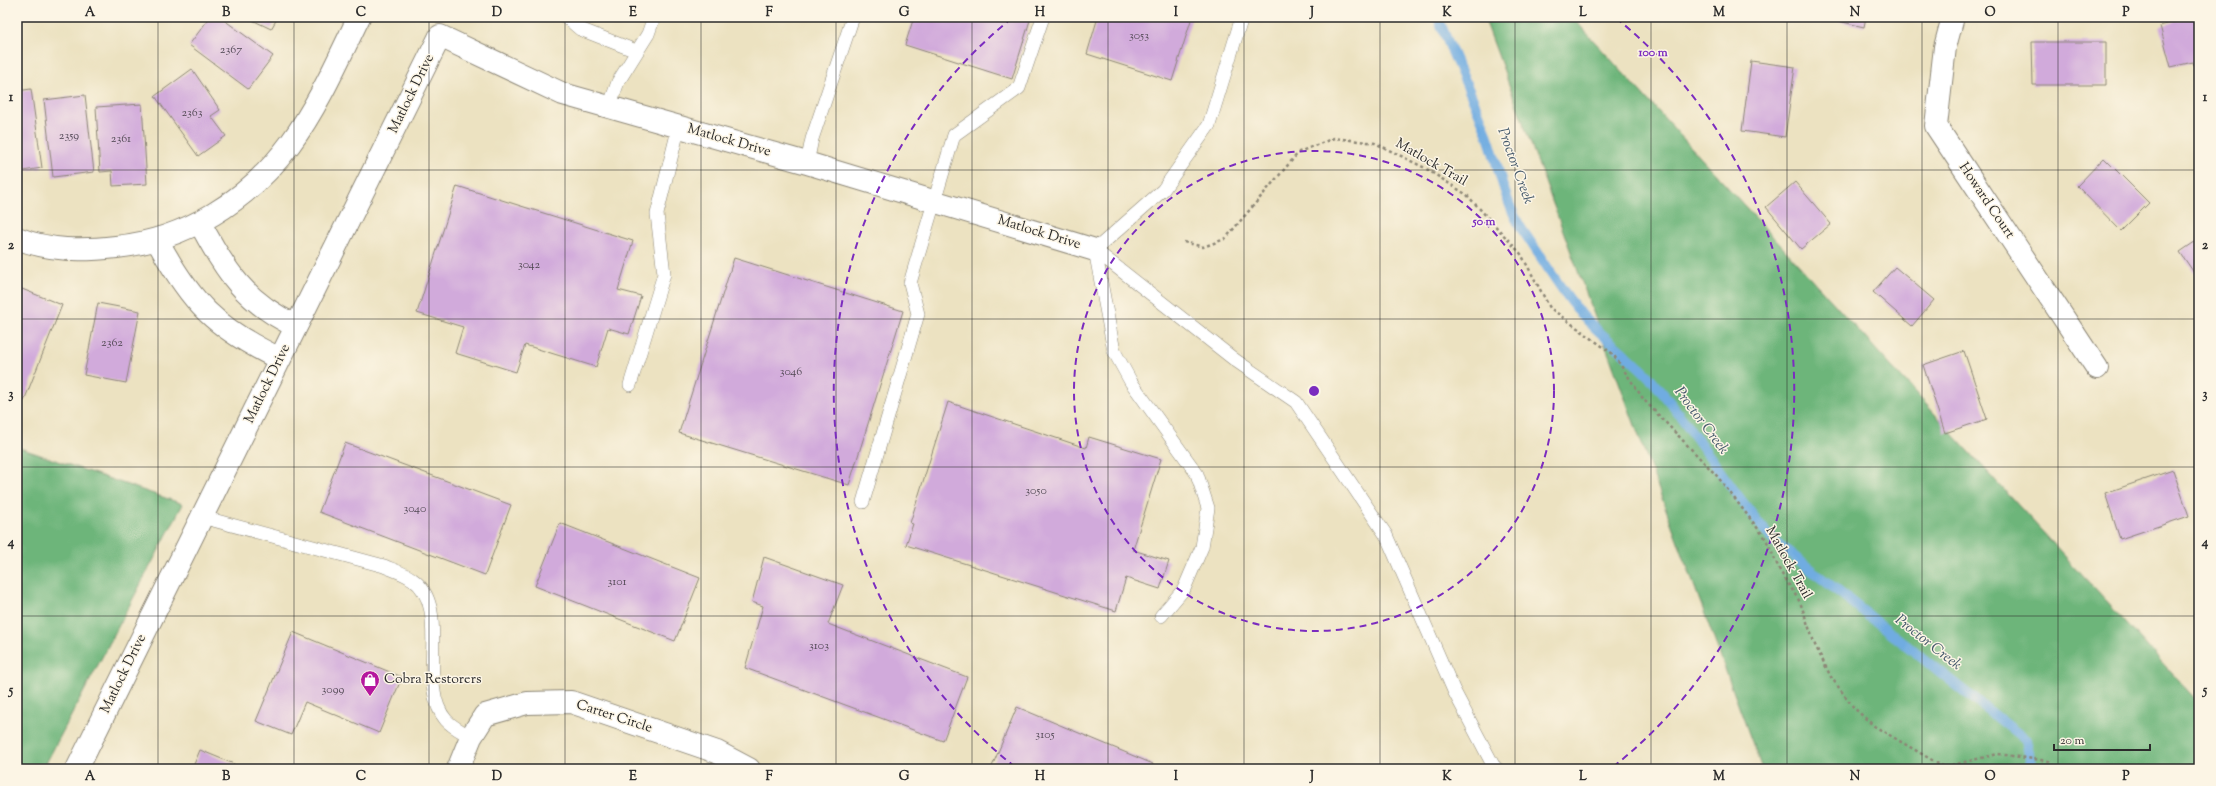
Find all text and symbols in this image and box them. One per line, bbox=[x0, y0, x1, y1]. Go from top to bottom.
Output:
text: A bbox=[85, 4, 96, 22]
text: B bbox=[222, 4, 231, 22]
text: C bbox=[356, 4, 366, 22]
text: D bbox=[492, 4, 502, 22]
text: E bbox=[629, 4, 637, 22]
text: F bbox=[765, 4, 773, 22]
text: G bbox=[899, 4, 910, 22]
text: H bbox=[1035, 4, 1046, 22]
text: I bbox=[1174, 4, 1179, 22]
text: J bbox=[1309, 4, 1314, 22]
text: K bbox=[1442, 4, 1452, 22]
text: L bbox=[1579, 4, 1587, 22]
text: M bbox=[1713, 4, 1725, 22]
text: N bbox=[1850, 4, 1861, 22]
text: O bbox=[1984, 4, 1996, 22]
text: P bbox=[2122, 4, 2130, 22]
house number: 3053 bbox=[1129, 27, 1149, 45]
house number: 2367 bbox=[220, 41, 242, 59]
text: 100 m bbox=[1637, 44, 1668, 62]
street label: Matlock Drive bbox=[384, 51, 440, 137]
text: 1 bbox=[9, 89, 14, 107]
text: 1 bbox=[2203, 89, 2208, 107]
house number: 2363 bbox=[181, 104, 203, 122]
street label: Matlock Drive bbox=[685, 120, 773, 162]
water label: Proctor Creek bbox=[1492, 125, 1539, 207]
house number: 2359 bbox=[59, 127, 79, 145]
house number: 2361 bbox=[111, 130, 131, 148]
street label: Matlock Trail bbox=[1391, 134, 1471, 192]
street label: Howard Court bbox=[1953, 159, 2019, 243]
street label: Matlock Drive bbox=[995, 211, 1083, 255]
text: 50 m bbox=[1472, 213, 1496, 231]
text: 2 bbox=[8, 237, 15, 255]
text: 2 bbox=[2202, 237, 2209, 255]
house number: 3042 bbox=[518, 256, 540, 274]
house number: 2362 bbox=[101, 334, 123, 352]
street label: Matlock Drive bbox=[240, 341, 296, 427]
house number: 3046 bbox=[780, 363, 802, 381]
water label: Proctor Creek bbox=[1669, 383, 1733, 459]
centre of rings bbox=[1307, 384, 1321, 398]
text: 3 bbox=[8, 386, 14, 404]
text: 3 bbox=[2202, 386, 2208, 404]
house number: 3050 bbox=[1025, 482, 1047, 500]
house number: 3040 bbox=[404, 500, 426, 518]
street label: Matlock Trail bbox=[1760, 523, 1816, 603]
text: 4 bbox=[7, 534, 15, 552]
text: 4 bbox=[2201, 534, 2209, 552]
house number: 3101 bbox=[607, 573, 627, 591]
water label: Proctor Creek bbox=[1890, 610, 1966, 676]
street label: Matlock Drive bbox=[96, 631, 152, 717]
house number: 3103 bbox=[809, 637, 829, 655]
shop icon: Cobra Restorers bbox=[359, 669, 381, 697]
place label: Cobra Restorers bbox=[384, 670, 481, 690]
house number: 3099 bbox=[322, 681, 345, 699]
text: 5 bbox=[8, 682, 14, 700]
text: 5 bbox=[2202, 682, 2208, 700]
street label: Carter Circle bbox=[573, 695, 655, 739]
house number: 3105 bbox=[1035, 726, 1055, 744]
scale bar bbox=[2054, 726, 2150, 752]
text: 20 m bbox=[2060, 732, 2085, 750]
text: A bbox=[85, 768, 96, 786]
text: B bbox=[222, 768, 231, 786]
text: C bbox=[356, 768, 366, 786]
text: D bbox=[492, 768, 502, 786]
text: E bbox=[629, 768, 637, 786]
text: F bbox=[765, 768, 773, 786]
text: G bbox=[899, 768, 910, 786]
text: H bbox=[1035, 768, 1046, 786]
text: I bbox=[1174, 768, 1179, 786]
text: J bbox=[1309, 768, 1314, 786]
text: K bbox=[1442, 768, 1452, 786]
text: L bbox=[1579, 768, 1587, 786]
text: M bbox=[1713, 768, 1725, 786]
text: N bbox=[1850, 768, 1861, 786]
text: O bbox=[1984, 768, 1996, 786]
text: P bbox=[2122, 768, 2130, 786]

